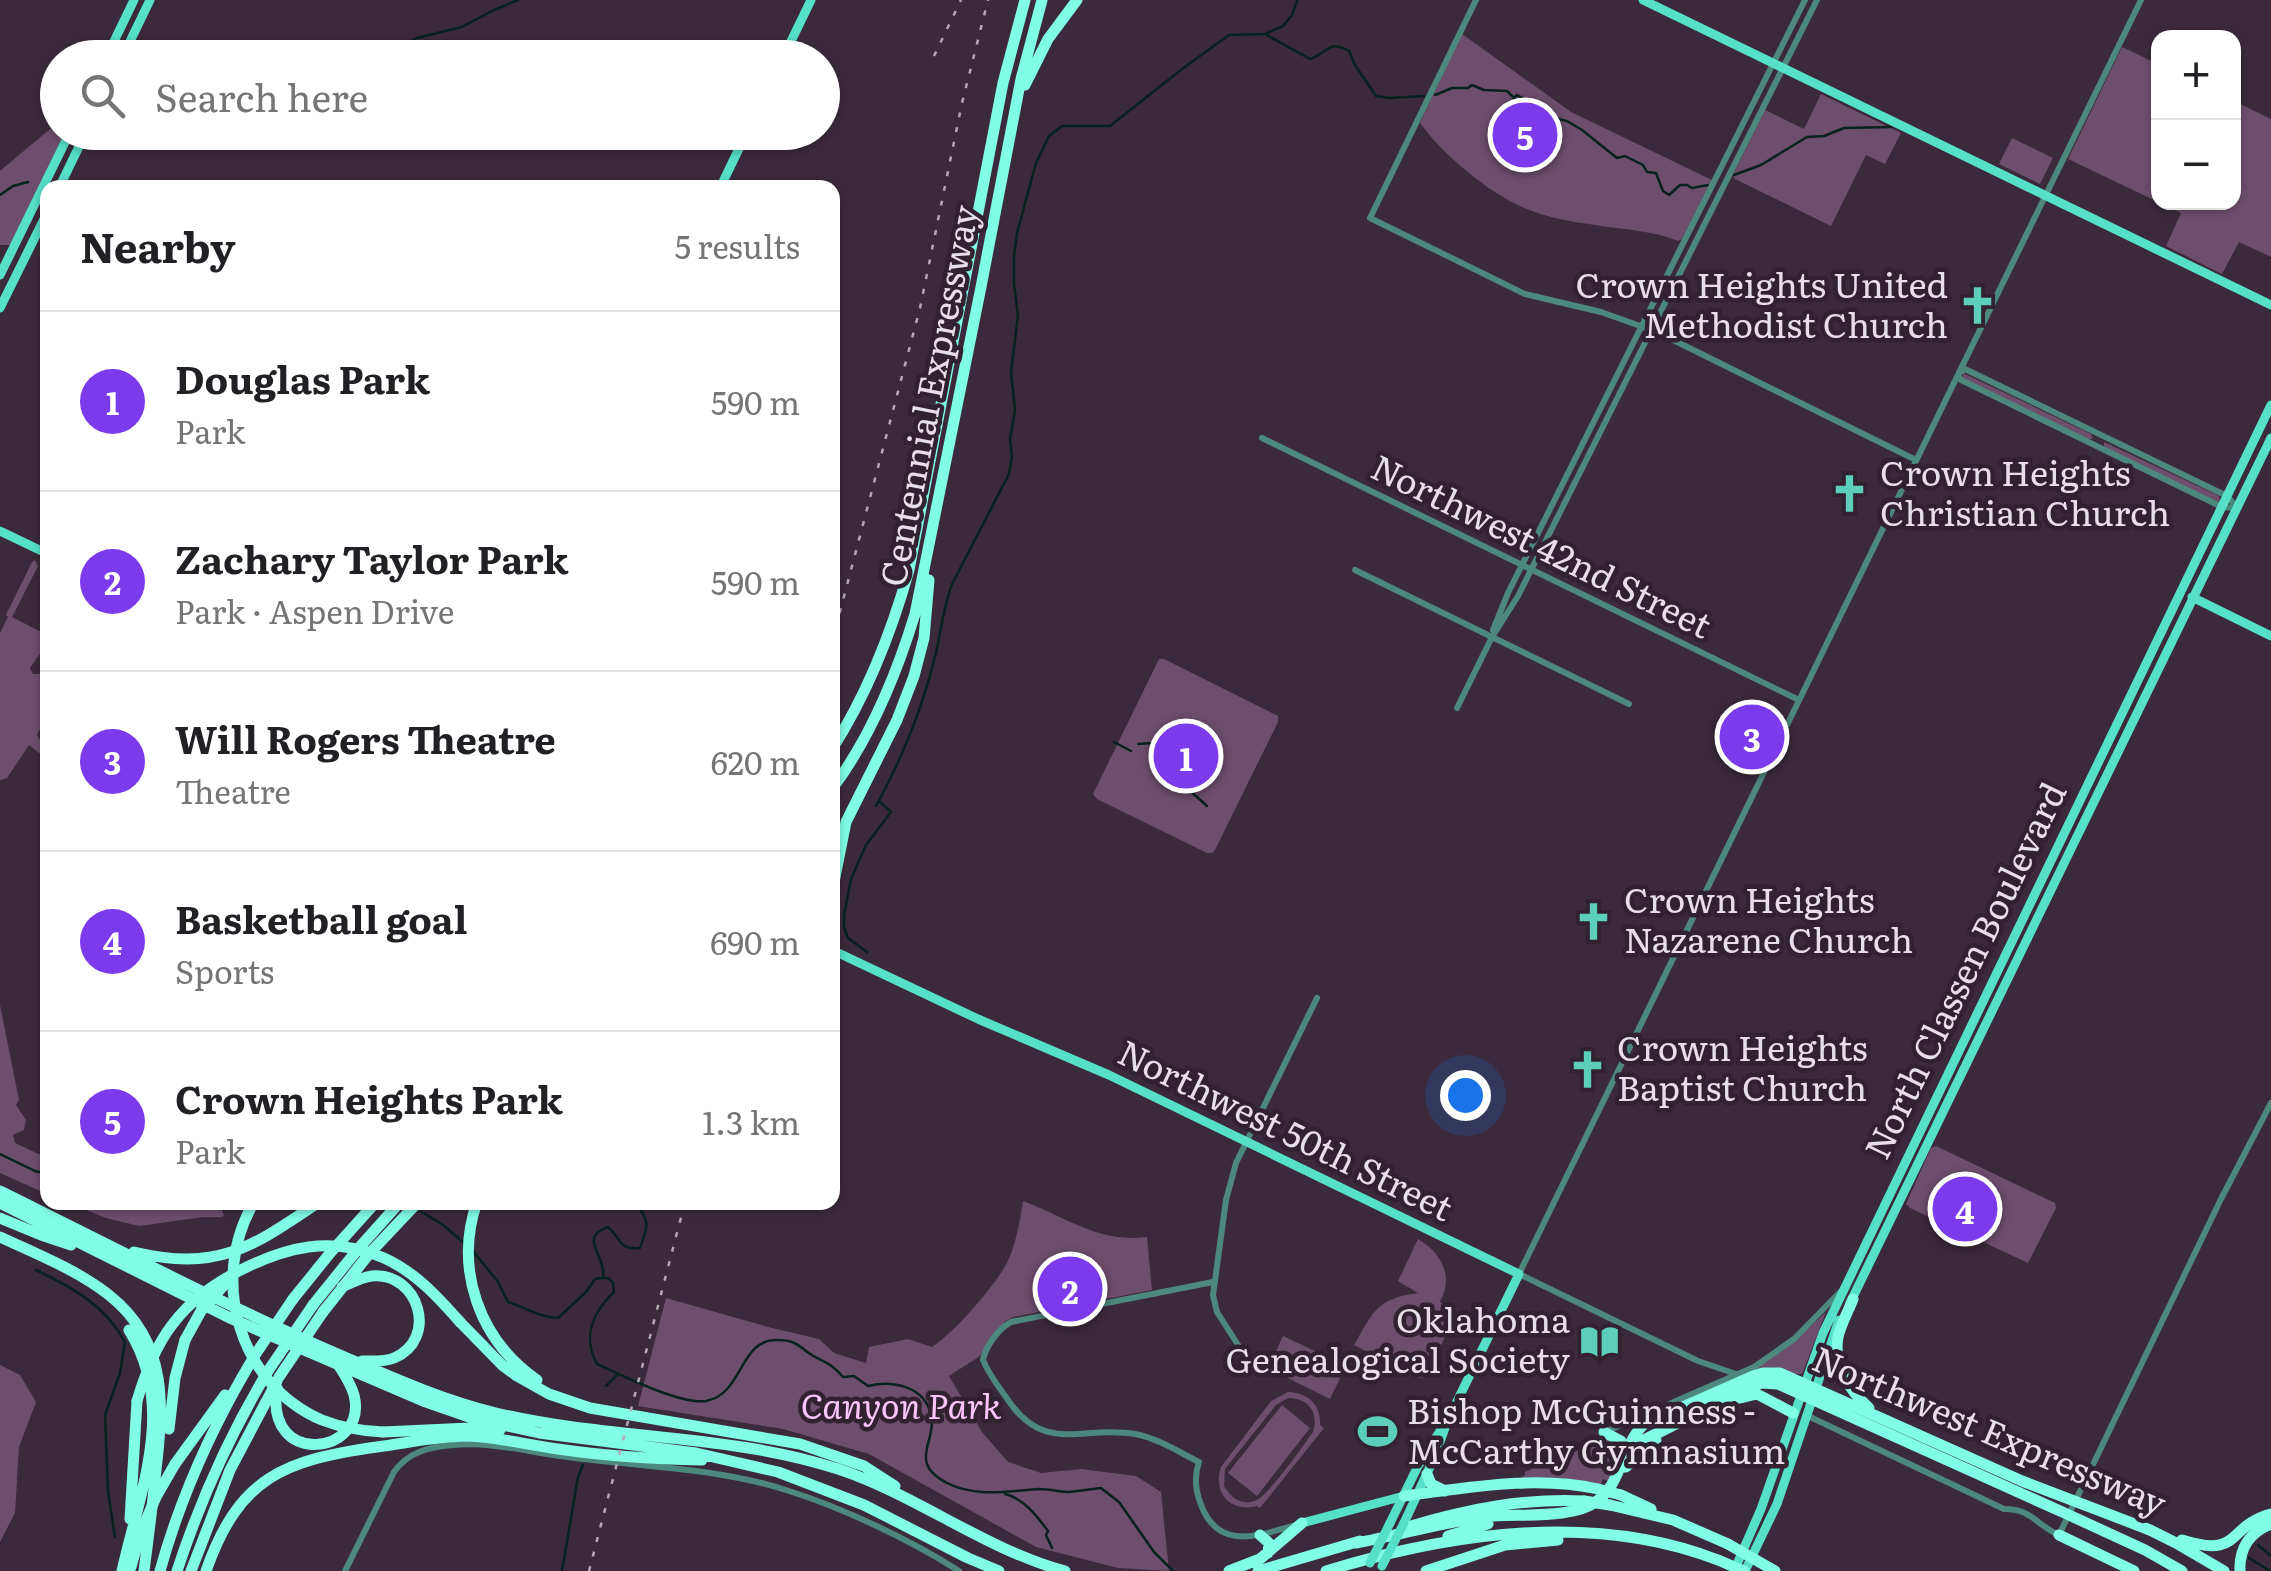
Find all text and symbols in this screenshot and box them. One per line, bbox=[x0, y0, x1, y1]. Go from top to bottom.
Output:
map controls bbox=[2151, 30, 2241, 210]
button: + bbox=[2151, 30, 2241, 120]
search box bbox=[40, 40, 840, 150]
text: Search here bbox=[155, 67, 368, 124]
icon: search bbox=[75, 68, 130, 123]
pin: 5 bbox=[1492, 98, 1558, 172]
button: − bbox=[2151, 120, 2241, 210]
street label: Centennial Expressway bbox=[865, 200, 990, 590]
text: Nearby bbox=[80, 214, 236, 276]
text: 5 results bbox=[675, 221, 800, 269]
place label: Crown Heights United Methodist Church bbox=[1576, 257, 1948, 349]
church icon: Crown Heights United Methodist Church bbox=[1957, 285, 1999, 327]
text: Douglas Park bbox=[175, 349, 430, 406]
text: 1 bbox=[106, 377, 119, 425]
text: 590 m bbox=[711, 377, 800, 425]
text: Park bbox=[175, 406, 245, 454]
street label: Northwest 42nd Street bbox=[1363, 439, 1721, 649]
place label: Crown Heights Christian Church bbox=[1880, 445, 2170, 537]
church icon: Crown Heights Christian Church bbox=[1829, 473, 1871, 515]
text: Zachary Taylor Park bbox=[175, 529, 568, 586]
text: 2 bbox=[104, 557, 121, 605]
text: 590 m bbox=[711, 557, 800, 605]
text: Park · Aspen Drive bbox=[175, 586, 454, 634]
pin: 3 bbox=[1720, 700, 1784, 774]
text: Will Rogers Theatre bbox=[175, 709, 556, 766]
pin: 1 bbox=[1154, 718, 1218, 794]
text: 3 bbox=[104, 737, 121, 785]
text: 620 m bbox=[711, 737, 800, 785]
text: Theatre bbox=[175, 766, 291, 814]
street label: North Classen Boulevard bbox=[1849, 772, 2077, 1167]
place label: Crown Heights Nazarene Church bbox=[1624, 872, 1913, 964]
text: Basketball goal bbox=[175, 889, 468, 946]
church icon: Crown Heights Nazarene Church bbox=[1573, 900, 1615, 942]
text: 4 bbox=[103, 917, 122, 965]
text: 690 m bbox=[710, 917, 800, 965]
text: Sports bbox=[175, 946, 274, 994]
place label: Crown Heights Baptist Church bbox=[1617, 1020, 1867, 1112]
street label: Northwest 50th Street bbox=[1110, 1025, 1462, 1232]
church icon: Crown Heights Baptist Church bbox=[1566, 1048, 1608, 1090]
text: Crown Heights Park bbox=[175, 1069, 563, 1126]
your location bbox=[1440, 1070, 1491, 1121]
text: 5 bbox=[104, 1097, 121, 1145]
text: 1.3 km bbox=[702, 1097, 800, 1145]
text: Park bbox=[175, 1126, 245, 1174]
pin: 4 bbox=[1932, 1172, 1998, 1246]
pin: 2 bbox=[1038, 1252, 1102, 1326]
place label: Oklahoma Genealogical Society bbox=[1225, 1292, 1571, 1384]
library icon: Oklahoma Genealogical Society bbox=[1579, 1320, 1621, 1362]
street label: Northwest Expressway bbox=[1805, 1331, 2176, 1528]
park label: Canyon Park bbox=[800, 1378, 1002, 1430]
place label: Bishop McGuinness - McCarthy Gymnasium bbox=[1407, 1383, 1785, 1475]
sports icon: Bishop McGuinness - McCarthy Gymnasium bbox=[1356, 1411, 1398, 1453]

